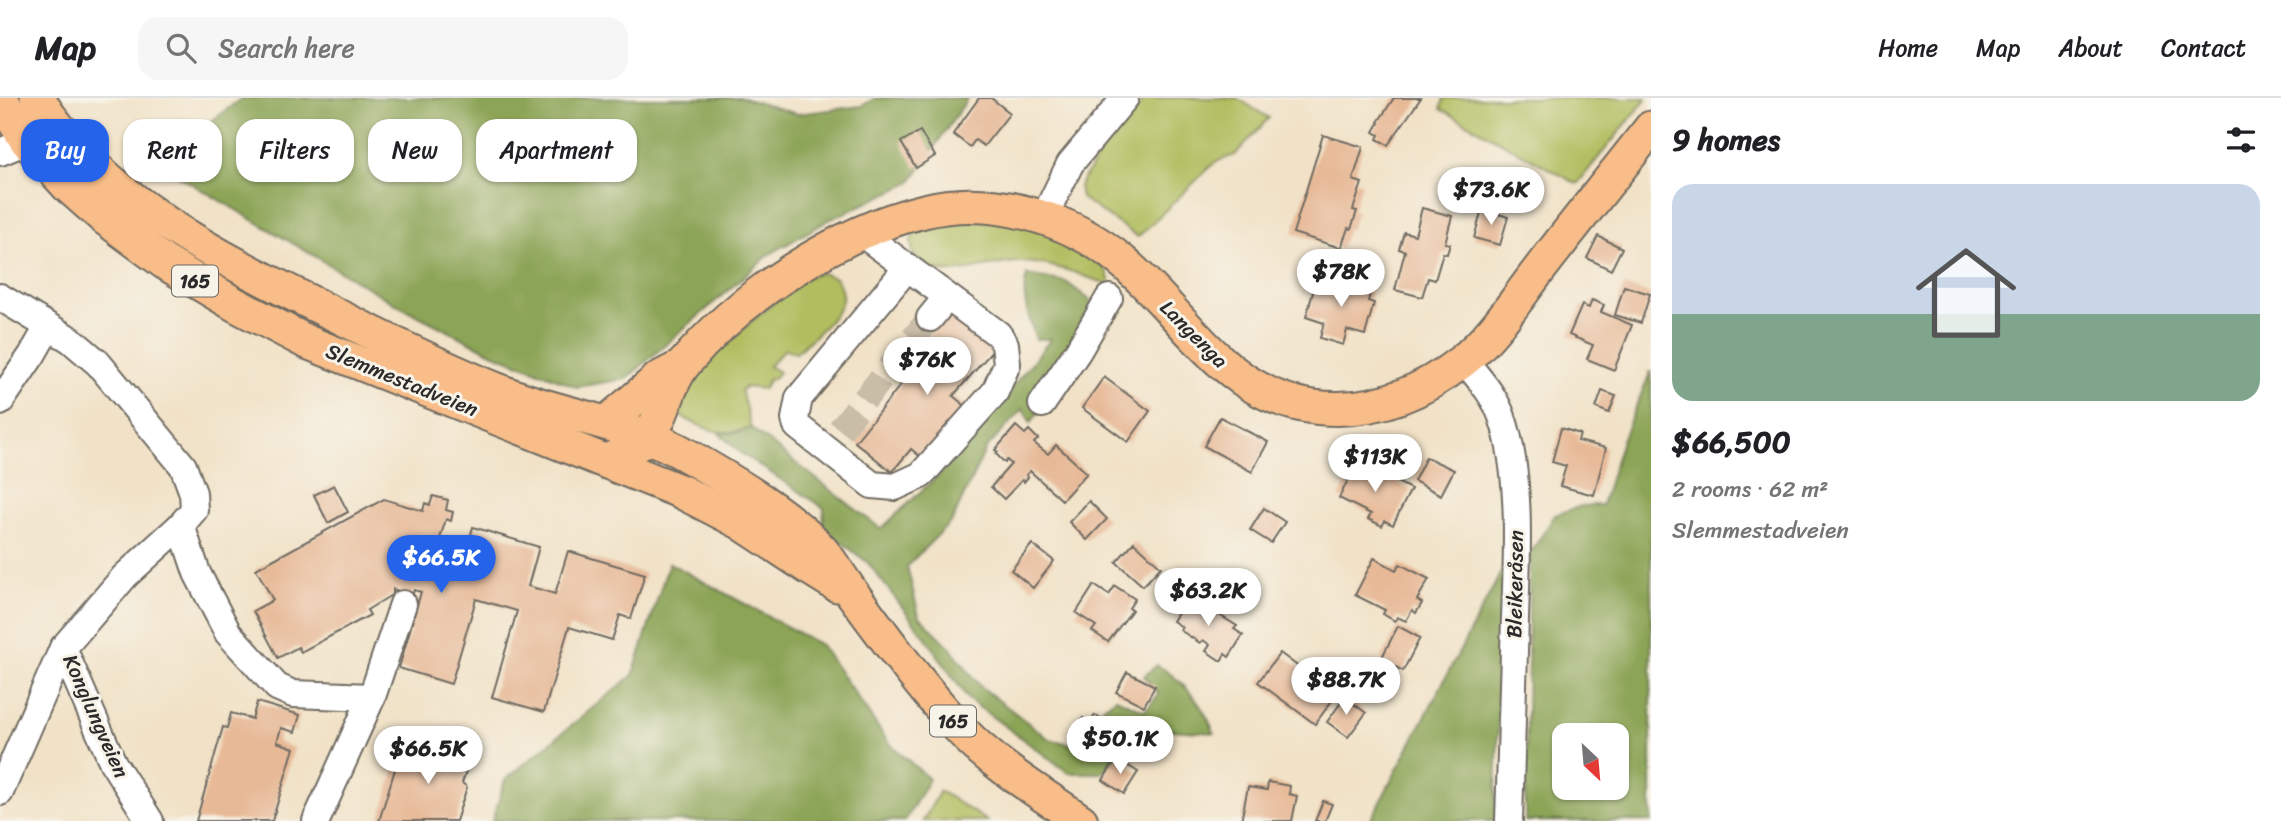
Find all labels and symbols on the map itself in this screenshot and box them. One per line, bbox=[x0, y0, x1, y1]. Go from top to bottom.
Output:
pin: $73.6K bbox=[1434, 167, 1548, 227]
pin: $78K bbox=[1300, 250, 1382, 309]
road number: 165 bbox=[172, 266, 218, 296]
street label: Langenga bbox=[1150, 290, 1238, 378]
street label: Slemmestadveien bbox=[320, 332, 484, 428]
pin: $76K bbox=[886, 338, 968, 397]
pin: $113K bbox=[1326, 434, 1424, 494]
street label: Bleikeråsen bbox=[1495, 530, 1535, 638]
pin: $66.5K bbox=[384, 536, 498, 595]
pin: $63.2K bbox=[1151, 568, 1265, 628]
street label: Konglungveien bbox=[52, 648, 140, 784]
pin: $88.7K bbox=[1289, 658, 1403, 717]
road number: 165 bbox=[930, 706, 976, 736]
pin: $50.1K bbox=[1063, 716, 1177, 776]
north arrow bbox=[1552, 723, 1629, 800]
pin: $66.5K bbox=[371, 726, 485, 786]

